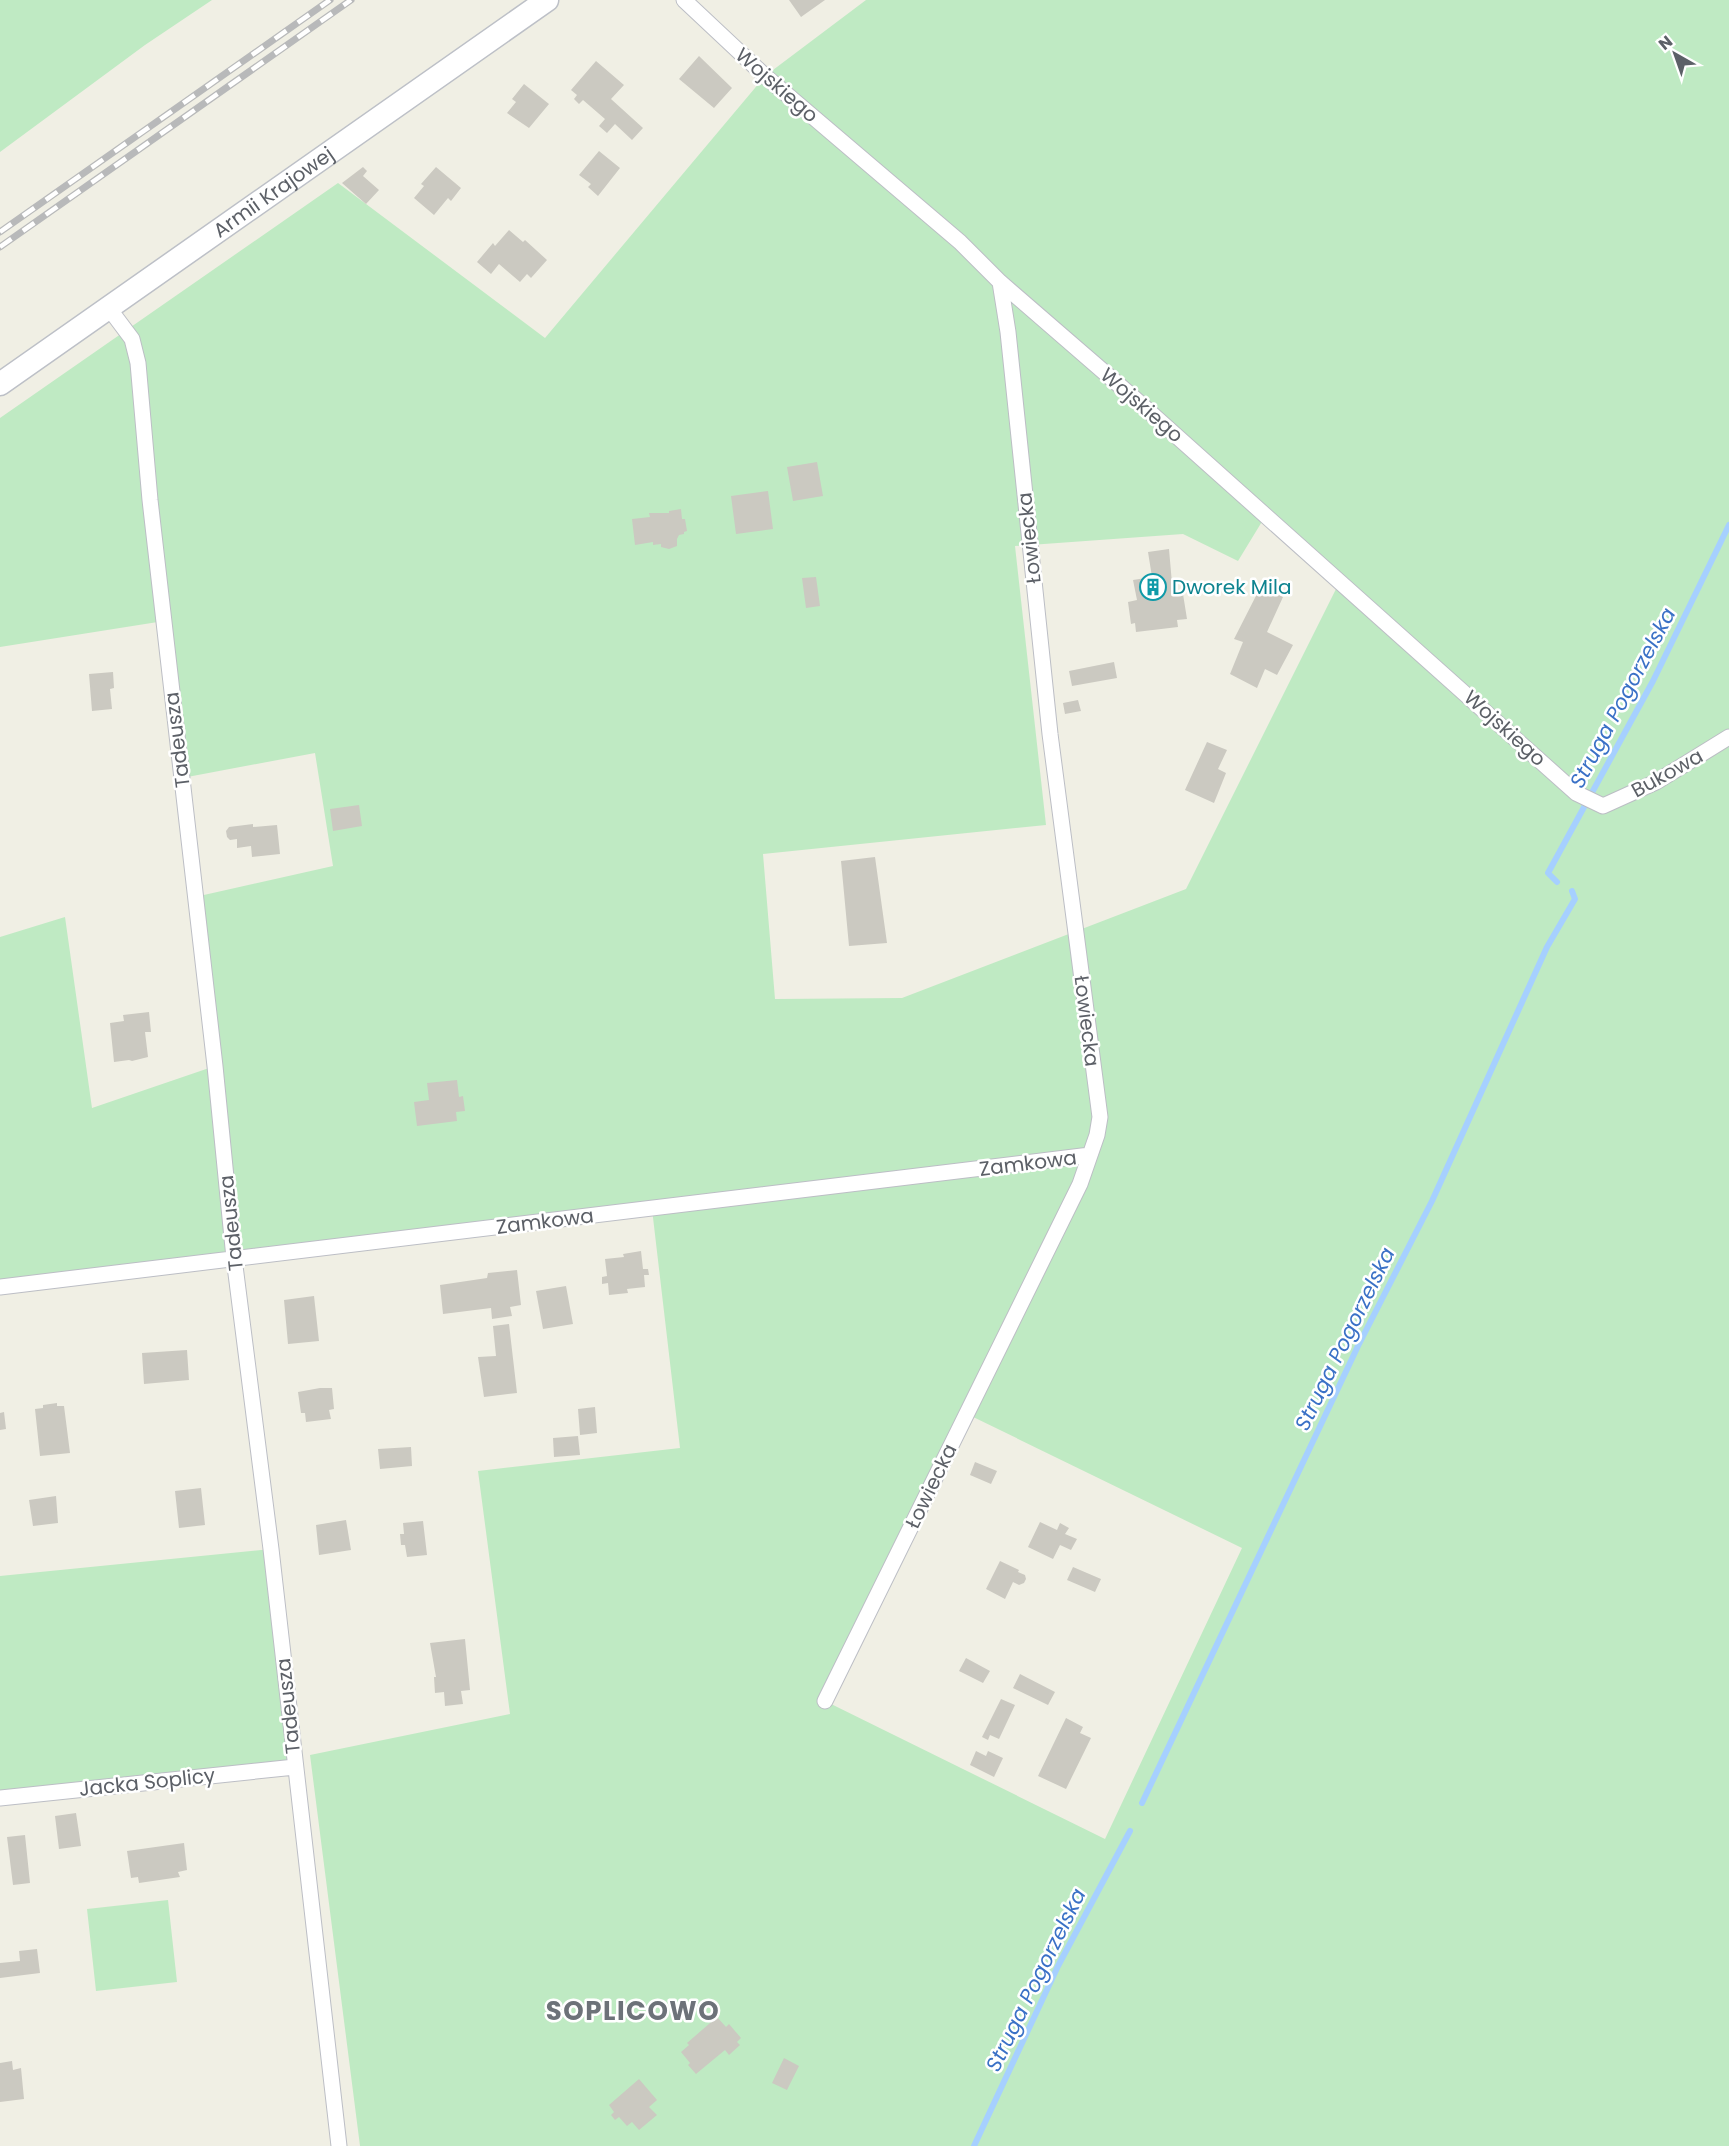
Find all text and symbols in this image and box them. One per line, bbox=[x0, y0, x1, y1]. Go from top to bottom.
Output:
north arrow bbox=[1645, 24, 1705, 84]
text: N bbox=[1654, 30, 1678, 56]
street label: Wojskiego bbox=[729, 41, 825, 129]
street label: Armii Krajowej bbox=[207, 140, 339, 244]
street label: Wojskiego bbox=[1094, 361, 1190, 449]
street label: Łowiecka bbox=[1010, 491, 1048, 585]
building icon: Dworek Mila bbox=[1138, 572, 1168, 602]
place label: Dworek Mila bbox=[1172, 573, 1291, 601]
water label: Struga Pogorzelska bbox=[1563, 602, 1682, 793]
street label: Wojskiego bbox=[1458, 684, 1552, 772]
street label: Tadeusza bbox=[157, 691, 197, 789]
street label: Bukowa bbox=[1626, 742, 1708, 804]
street label: Łowiecka bbox=[1068, 974, 1106, 1068]
street label: Zamkowa bbox=[978, 1143, 1078, 1183]
street label: Tadeusza bbox=[212, 1174, 250, 1272]
street label: Zamkowa bbox=[495, 1201, 595, 1241]
water label: Struga Pogorzelska bbox=[1288, 1242, 1402, 1435]
street label: Łowiecka bbox=[898, 1439, 964, 1533]
street label: Tadeusza bbox=[269, 1657, 307, 1755]
street label: Jacka Soplicy bbox=[78, 1761, 216, 1803]
water label: Struga Pogorzelska bbox=[979, 1883, 1093, 2076]
district label: SOPLICOWO bbox=[546, 1993, 720, 2029]

